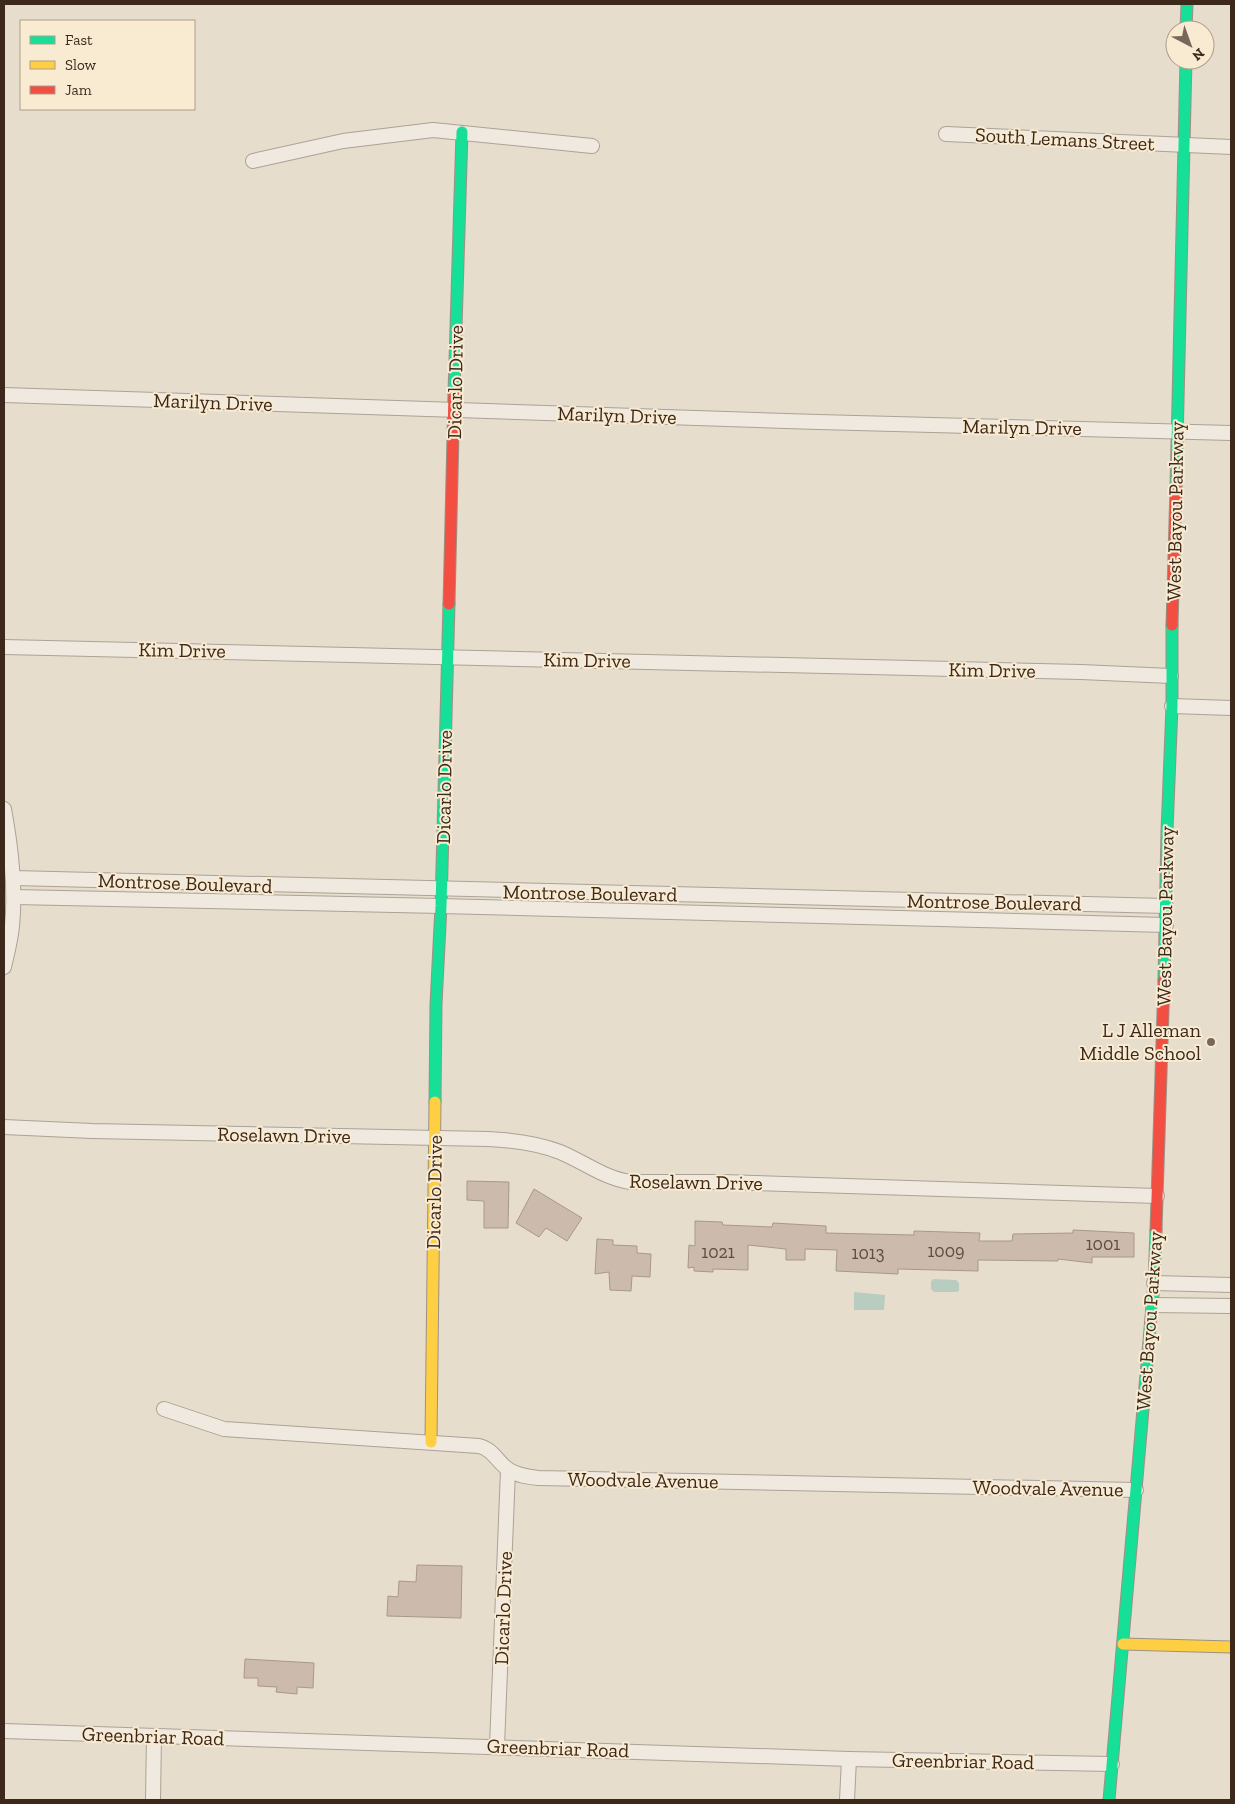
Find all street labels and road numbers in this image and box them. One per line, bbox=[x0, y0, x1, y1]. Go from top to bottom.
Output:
street label: South Lemans Street bbox=[975, 122, 1156, 156]
street label: Dicarlo Drive bbox=[442, 325, 468, 439]
street label: Marilyn Drive bbox=[153, 388, 273, 416]
street label: Marilyn Drive bbox=[557, 401, 677, 429]
street label: Marilyn Drive bbox=[962, 414, 1082, 440]
street label: West Bayou Parkway bbox=[1161, 420, 1189, 601]
street label: Kim Drive bbox=[138, 637, 226, 663]
street label: Kim Drive bbox=[543, 647, 631, 673]
street label: Kim Drive bbox=[948, 657, 1036, 683]
street label: Dicarlo Drive bbox=[431, 730, 457, 844]
street label: West Bayou Parkway bbox=[1151, 825, 1179, 1006]
street label: Montrose Boulevard bbox=[97, 868, 273, 898]
street label: Montrose Boulevard bbox=[502, 879, 678, 907]
street label: Montrose Boulevard bbox=[906, 888, 1082, 916]
street label: Roselawn Drive bbox=[217, 1122, 351, 1148]
street label: Dicarlo Drive bbox=[421, 1135, 447, 1249]
street label: Roselawn Drive bbox=[629, 1169, 763, 1195]
street label: West Bayou Parkway bbox=[1131, 1230, 1167, 1411]
street label: Woodvale Avenue bbox=[567, 1467, 719, 1493]
street label: Woodvale Avenue bbox=[972, 1475, 1124, 1501]
street label: Dicarlo Drive bbox=[489, 1551, 517, 1665]
street label: Greenbriar Road bbox=[81, 1722, 225, 1750]
street label: Greenbriar Road bbox=[486, 1734, 630, 1762]
street label: Greenbriar Road bbox=[892, 1748, 1034, 1774]

